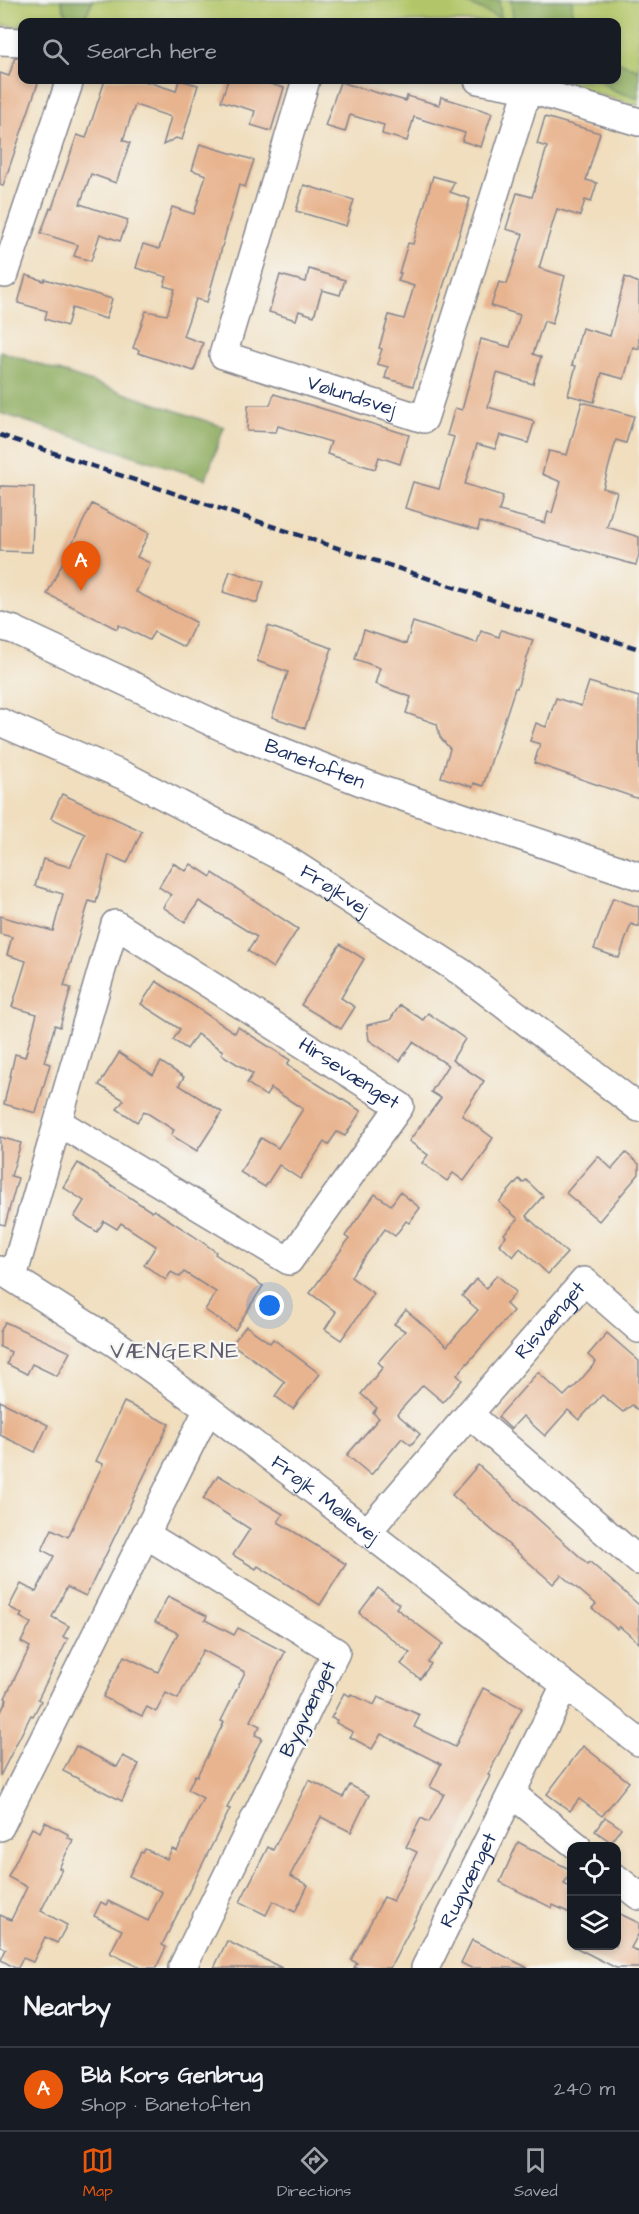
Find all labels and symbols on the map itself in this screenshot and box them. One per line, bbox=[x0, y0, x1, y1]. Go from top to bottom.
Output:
street label: Vølundsvej bbox=[303, 369, 400, 423]
pin: A bbox=[62, 542, 100, 591]
street label: Banetoften bbox=[261, 732, 369, 796]
street label: Frøjkvej bbox=[295, 858, 375, 923]
street label: Hirsevænget bbox=[293, 1031, 405, 1116]
street label: Risvænget bbox=[508, 1275, 592, 1365]
your location bbox=[255, 1291, 284, 1320]
district label: VÆNGERNE bbox=[110, 1336, 240, 1367]
street label: Frøjk Møllevej bbox=[265, 1449, 385, 1550]
street label: Bygvænget bbox=[273, 1656, 344, 1762]
street label: Rugvænget bbox=[433, 1828, 504, 1932]

